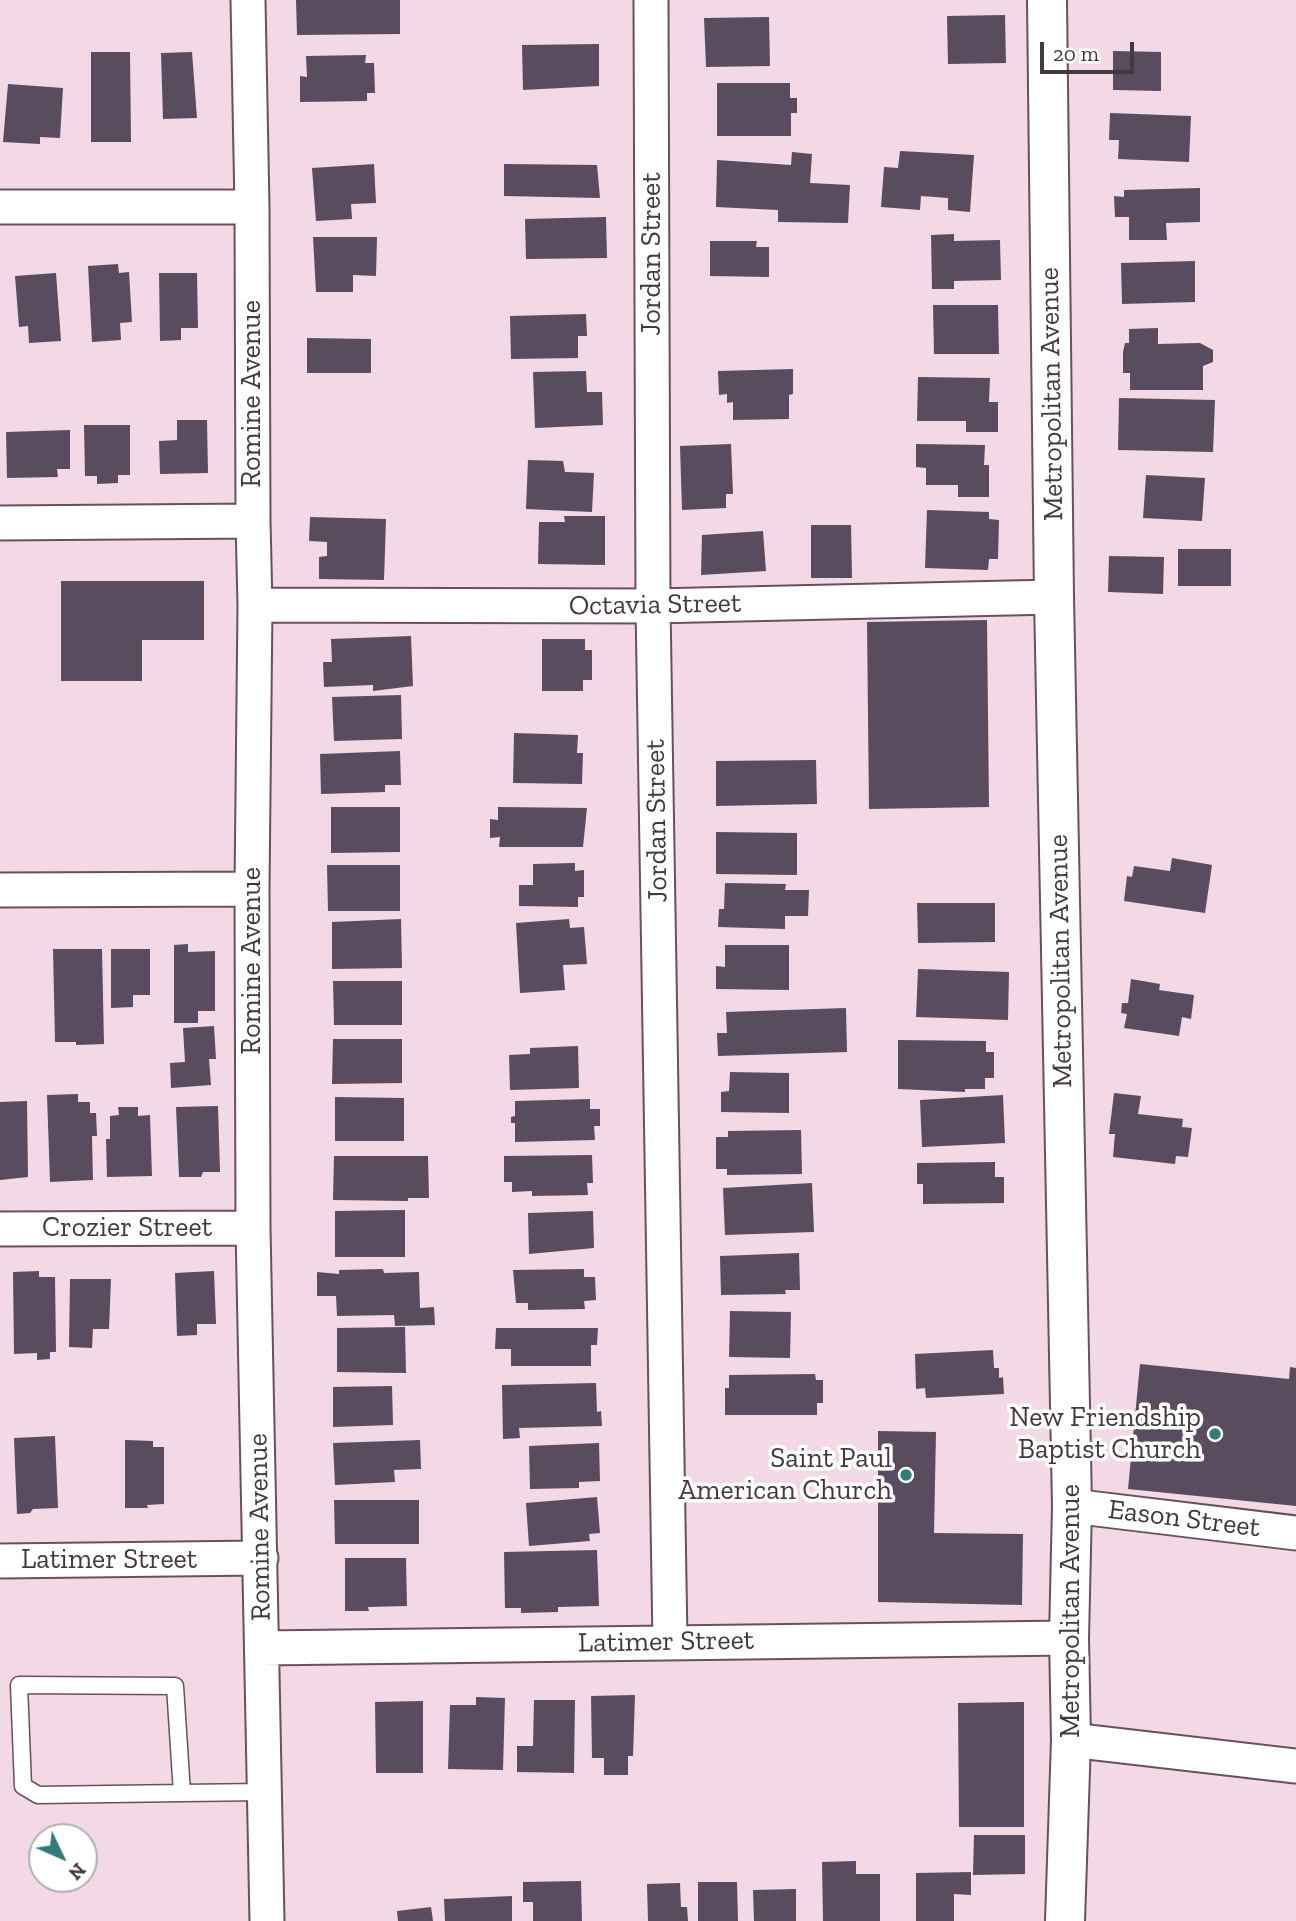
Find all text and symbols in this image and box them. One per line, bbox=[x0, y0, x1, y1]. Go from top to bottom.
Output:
scale bar bbox=[1044, 28, 1138, 72]
text: 20 m bbox=[1053, 41, 1099, 66]
street label: Jordan Street bbox=[635, 172, 669, 336]
street label: Metropolitan Avenue bbox=[1033, 267, 1071, 521]
street label: Romine Avenue bbox=[235, 300, 269, 488]
street label: Octavia Street bbox=[569, 587, 741, 623]
street label: Jordan Street bbox=[639, 739, 675, 903]
street label: Metropolitan Avenue bbox=[1042, 834, 1080, 1088]
street label: Romine Avenue bbox=[235, 867, 269, 1055]
street label: Crozier Street bbox=[42, 1211, 212, 1245]
place label: New Friendship Baptist Church bbox=[1009, 1401, 1201, 1467]
marker: New Friendship Baptist Church bbox=[1207, 1426, 1223, 1442]
street label: Romine Avenue bbox=[242, 1433, 278, 1621]
place label: Saint Paul American Church bbox=[678, 1442, 892, 1508]
marker: Saint Paul American Church bbox=[898, 1467, 914, 1483]
street label: Metropolitan Avenue bbox=[1054, 1484, 1088, 1738]
street label: Eason Street bbox=[1106, 1493, 1262, 1545]
street label: Latimer Street bbox=[21, 1543, 197, 1577]
street label: Latimer Street bbox=[578, 1624, 754, 1660]
north arrow bbox=[28, 1823, 98, 1893]
text: N bbox=[64, 1858, 90, 1885]

